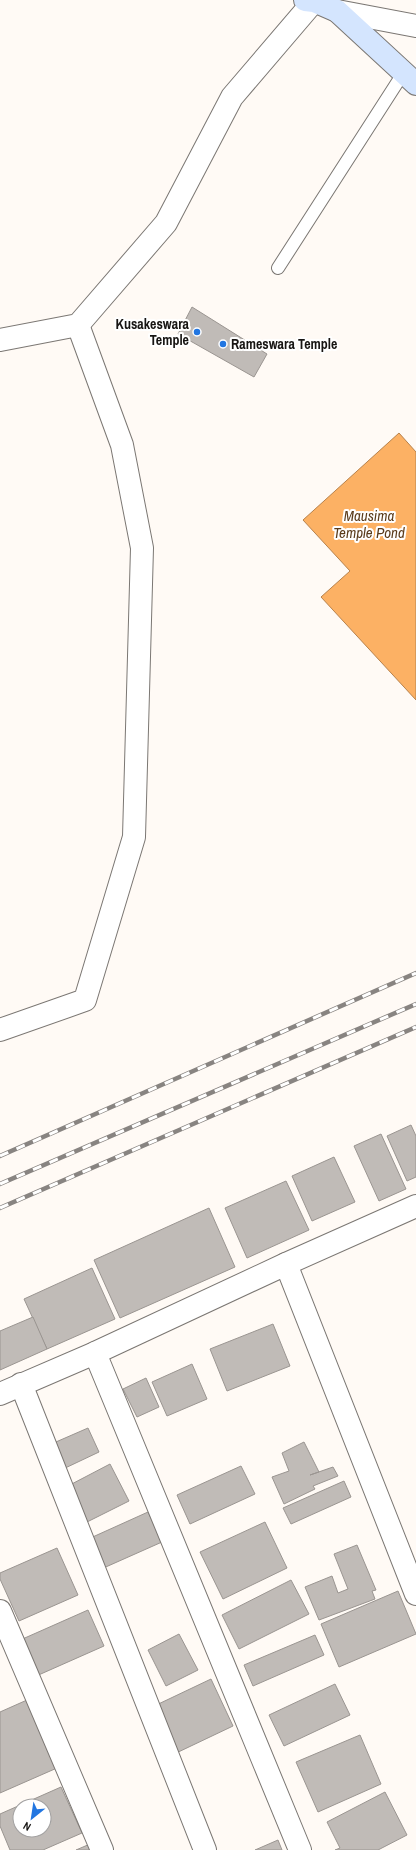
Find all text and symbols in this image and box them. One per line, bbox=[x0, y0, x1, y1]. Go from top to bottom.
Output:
place label: Kusakeswara Temple bbox=[116, 315, 190, 349]
marker: Kusakeswara Temple bbox=[192, 327, 202, 337]
place label: Rameswara Temple bbox=[231, 335, 337, 353]
marker: Rameswara Temple bbox=[218, 339, 228, 349]
water label: Mausima Temple Pond bbox=[333, 505, 405, 543]
north arrow bbox=[12, 1798, 52, 1838]
text: N bbox=[21, 1819, 33, 1834]

